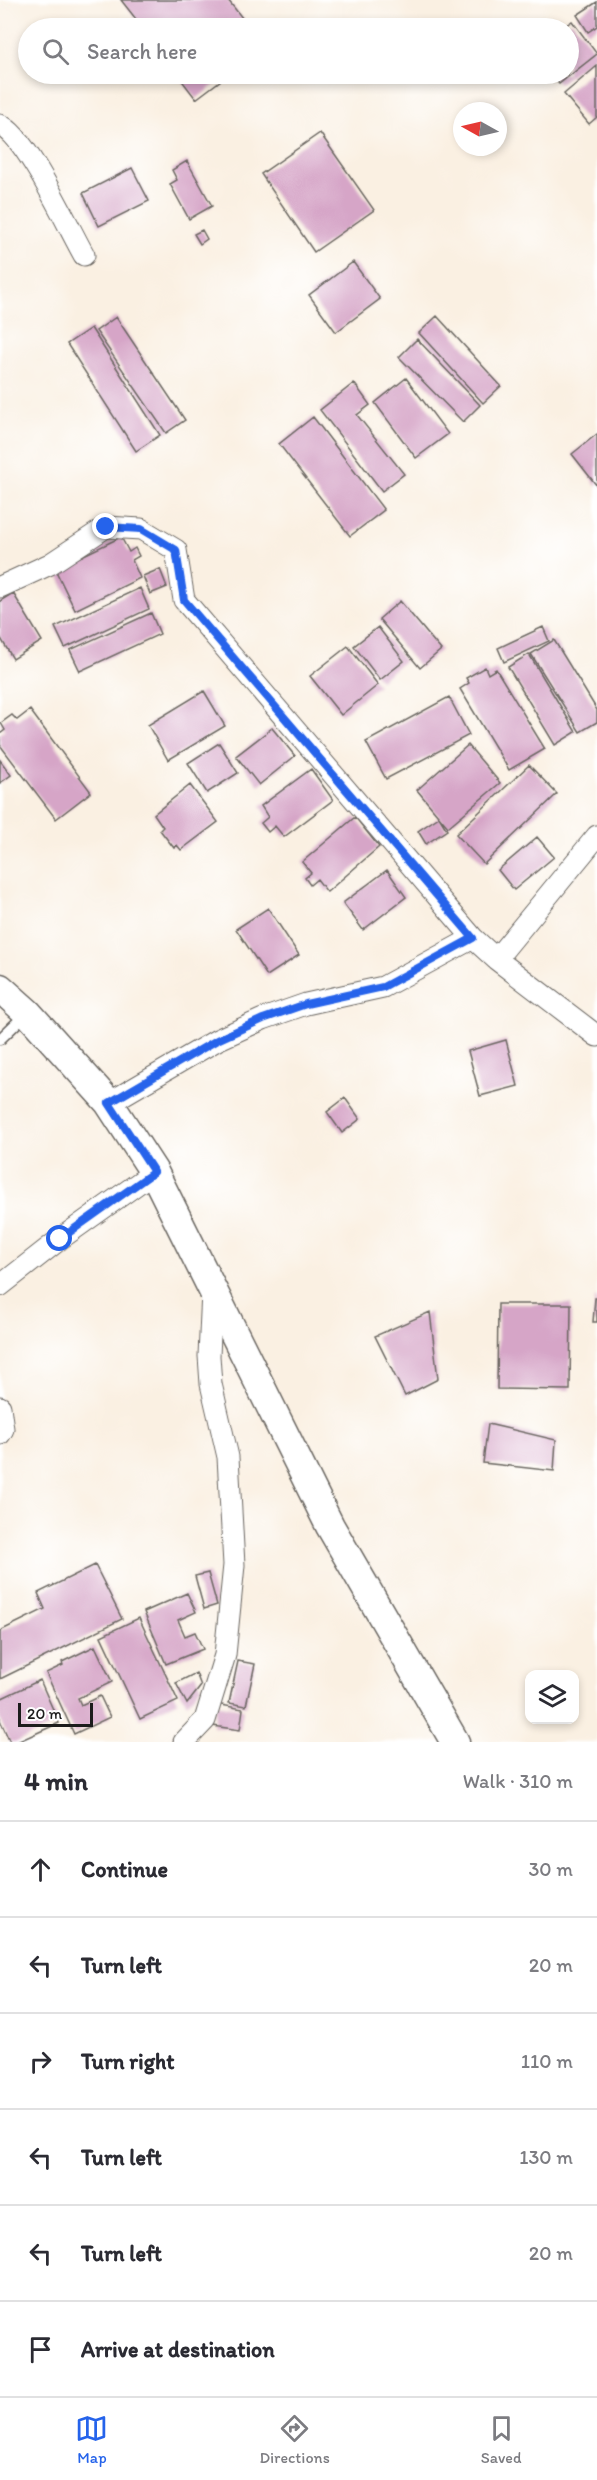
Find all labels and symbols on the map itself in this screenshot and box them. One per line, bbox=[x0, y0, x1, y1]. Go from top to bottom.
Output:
north arrow bbox=[453, 102, 507, 156]
route end bbox=[92, 513, 118, 539]
route start bbox=[46, 1225, 72, 1251]
scale bar bbox=[18, 1700, 93, 1728]

